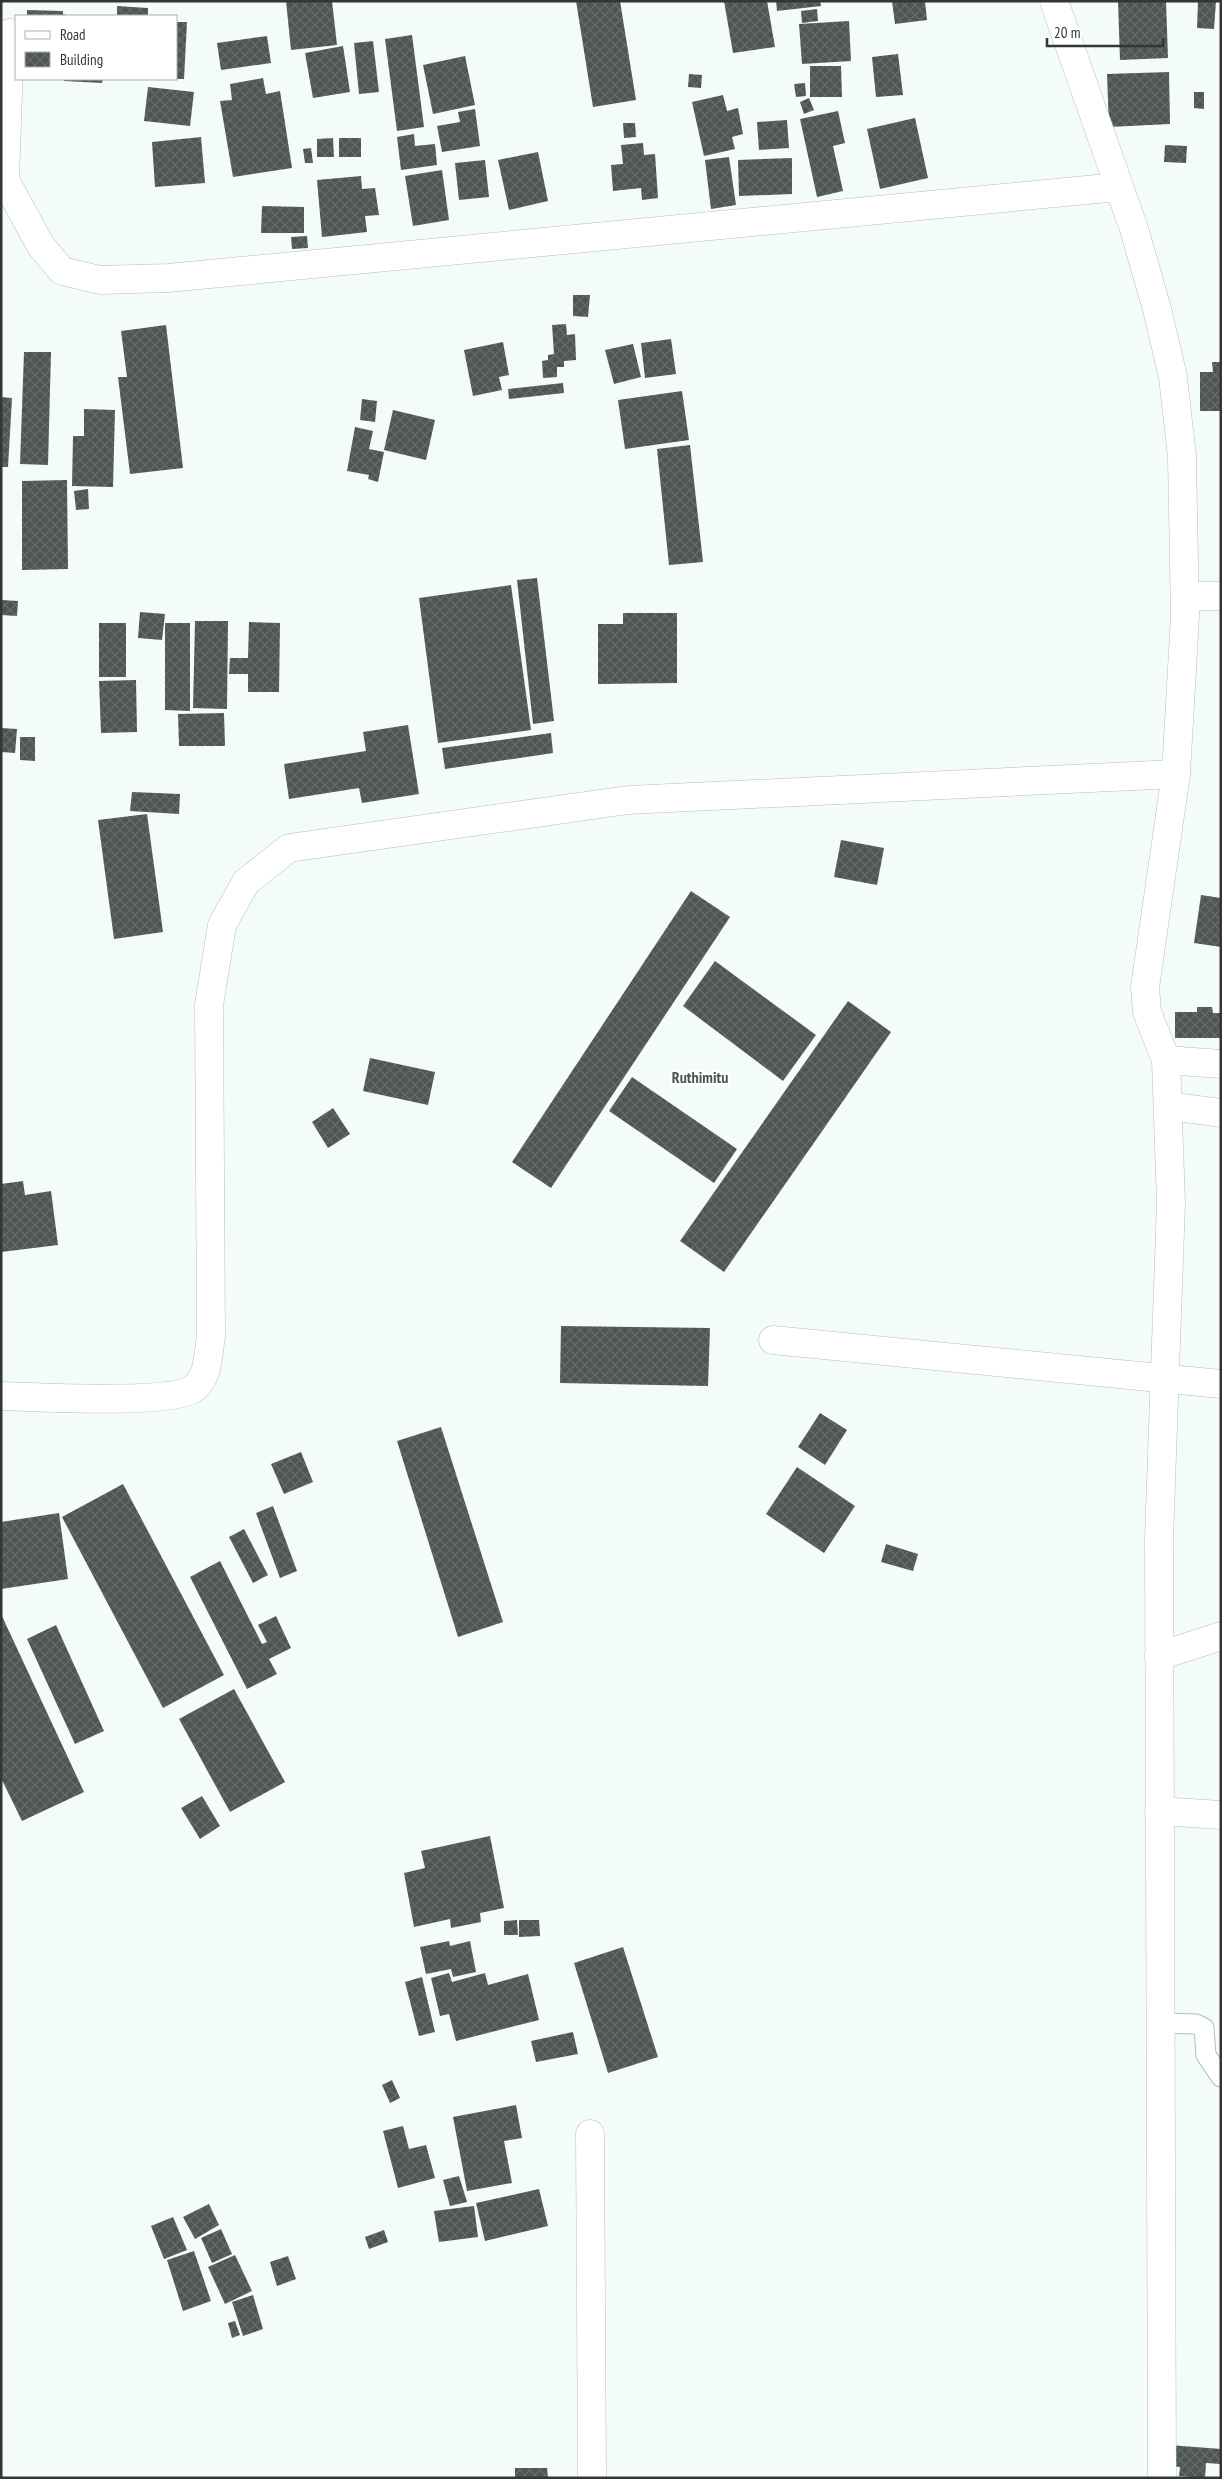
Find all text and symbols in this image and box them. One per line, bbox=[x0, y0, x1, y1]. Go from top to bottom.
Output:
legend bbox=[15, 15, 178, 80]
scale bar bbox=[1047, 15, 1163, 47]
text: 20 m bbox=[1054, 23, 1080, 42]
text: Road bbox=[60, 25, 86, 44]
text: Building bbox=[60, 50, 103, 69]
district label: Ruthimitu bbox=[672, 1067, 728, 1087]

